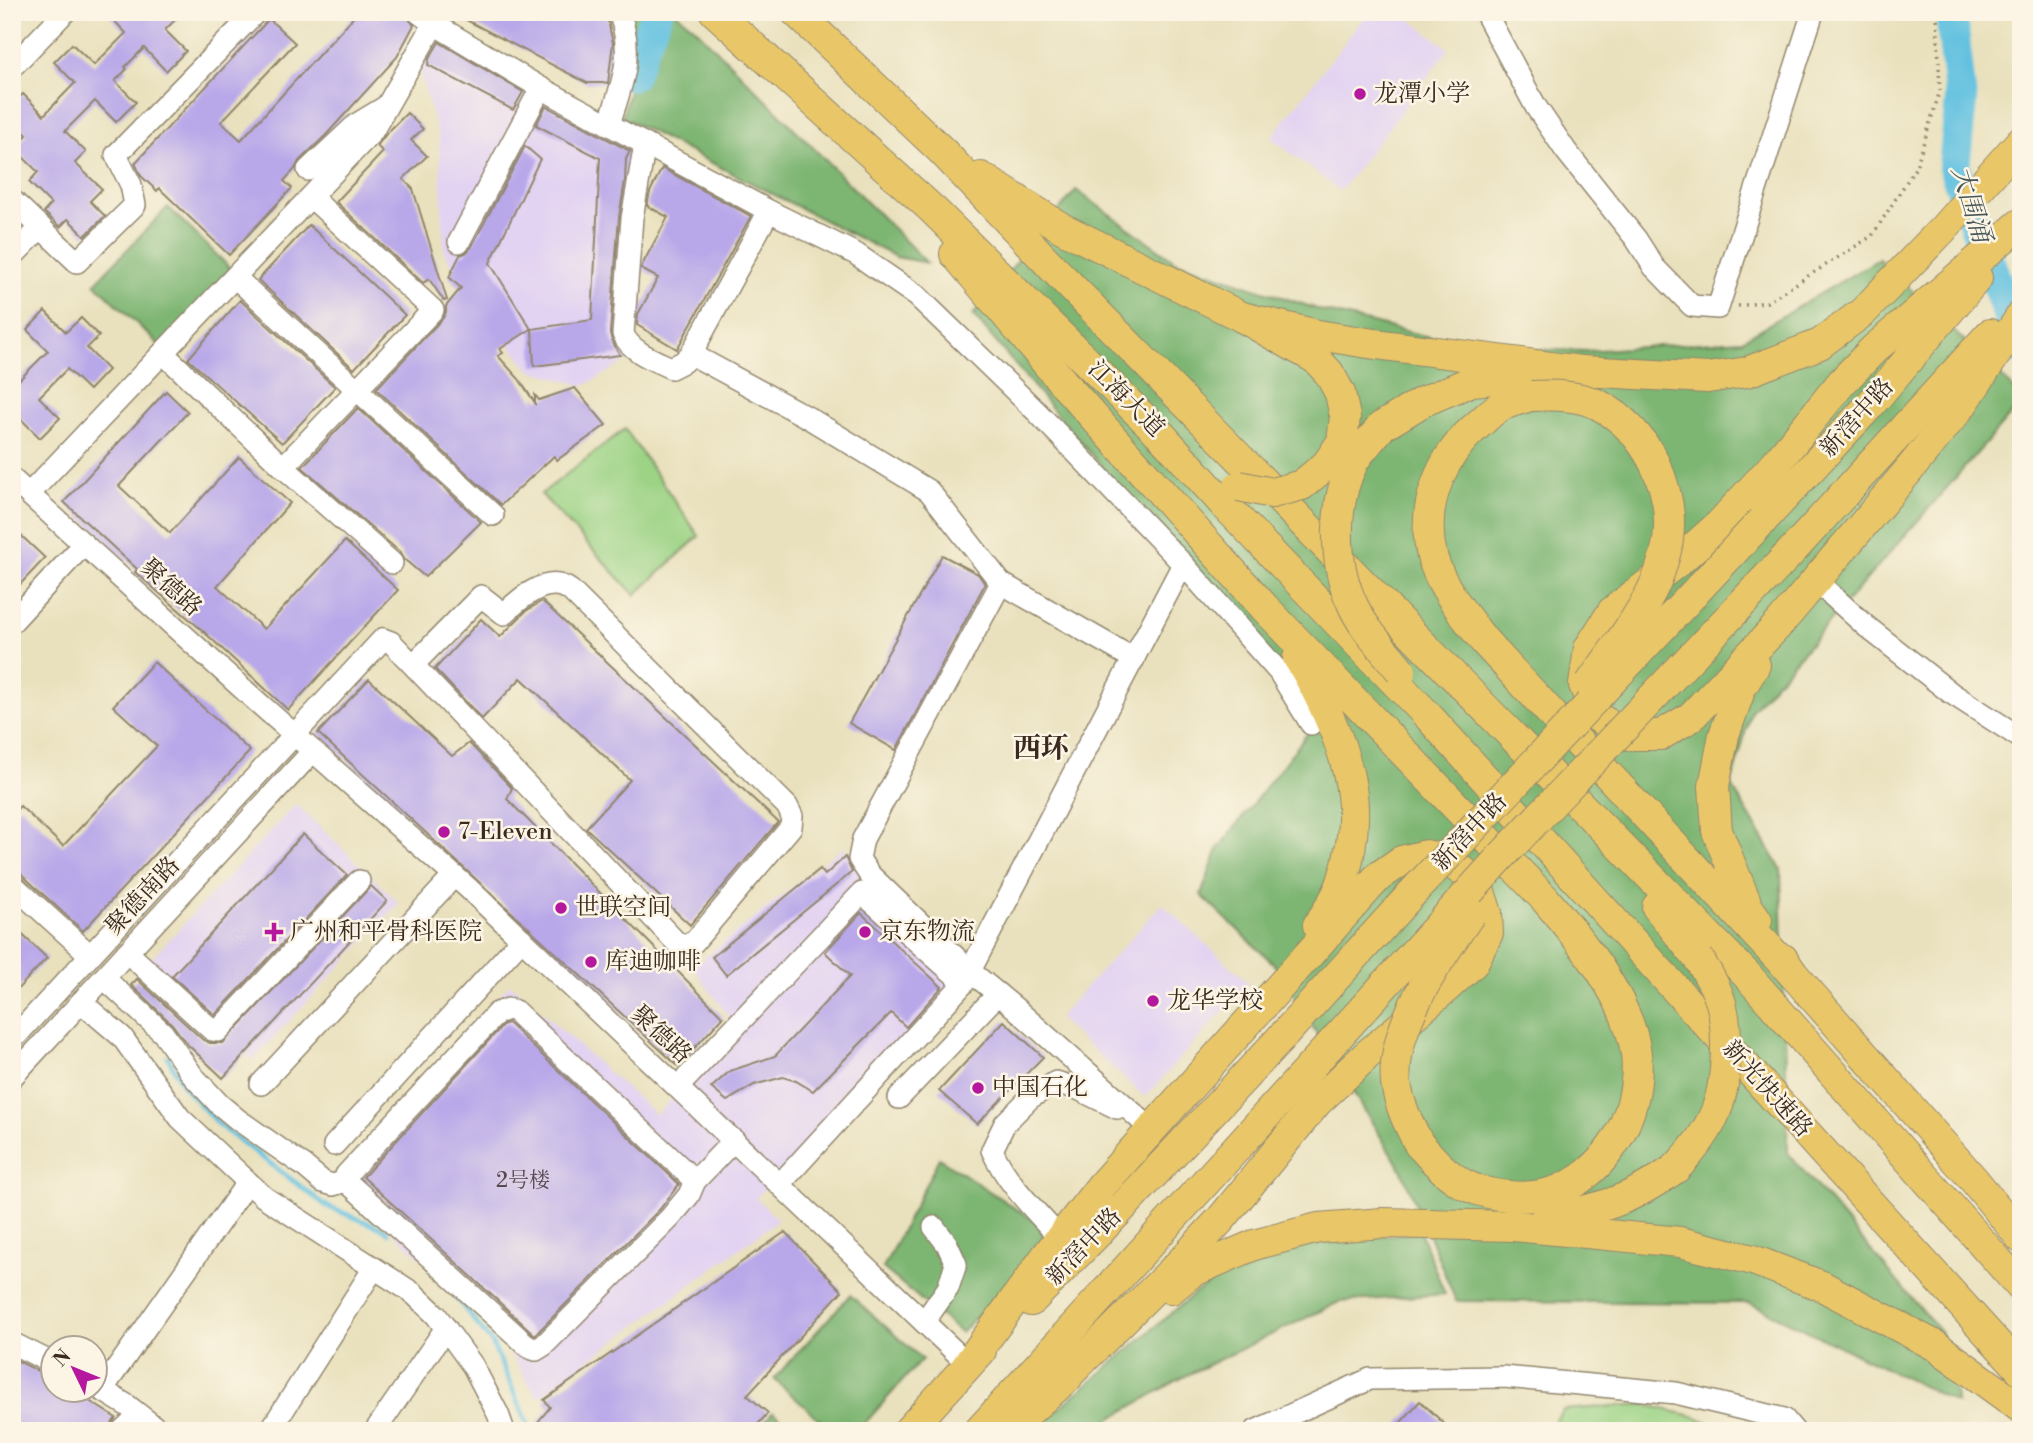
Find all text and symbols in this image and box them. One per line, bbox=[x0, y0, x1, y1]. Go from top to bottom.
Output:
place label: 龙潭小学 bbox=[1374, 79, 1470, 109]
marker: 龙潭小学 bbox=[1352, 86, 1368, 102]
water label: 大围涌 bbox=[1944, 162, 1999, 249]
street label: 江海大道 bbox=[1081, 354, 1171, 444]
street label: 新滘中路 bbox=[1814, 372, 1900, 464]
street label: 聚德路 bbox=[134, 553, 208, 623]
district label: 西环 bbox=[1013, 731, 1069, 766]
street label: 新滘中路 bbox=[1426, 787, 1514, 877]
place label: 7-Eleven bbox=[458, 817, 553, 847]
marker: 7-Eleven bbox=[436, 824, 452, 840]
street label: 聚德南路 bbox=[99, 851, 187, 941]
place label: 世联空间 bbox=[575, 893, 671, 923]
marker: 世联空间 bbox=[553, 900, 569, 916]
place label: 广州和平骨科医院 bbox=[290, 917, 482, 947]
place label: 京东物流 bbox=[879, 917, 975, 947]
marker: 广州和平骨科医院 bbox=[264, 922, 284, 942]
marker: 京东物流 bbox=[857, 924, 873, 940]
place label: 库迪咖啡 bbox=[605, 947, 701, 977]
marker: 库迪咖啡 bbox=[583, 954, 599, 970]
place label: 龙华学校 bbox=[1167, 986, 1263, 1016]
marker: 龙华学校 bbox=[1145, 993, 1161, 1009]
street label: 聚德路 bbox=[624, 999, 698, 1071]
street label: 新光快速路 bbox=[1716, 1034, 1818, 1144]
place label: 中国石化 bbox=[992, 1073, 1088, 1103]
marker: 中国石化 bbox=[970, 1080, 986, 1096]
house number: 2号楼 bbox=[496, 1168, 550, 1194]
street label: 新滘中路 bbox=[1040, 1202, 1128, 1292]
north arrow bbox=[38, 1334, 108, 1404]
text: N bbox=[48, 1344, 76, 1372]

